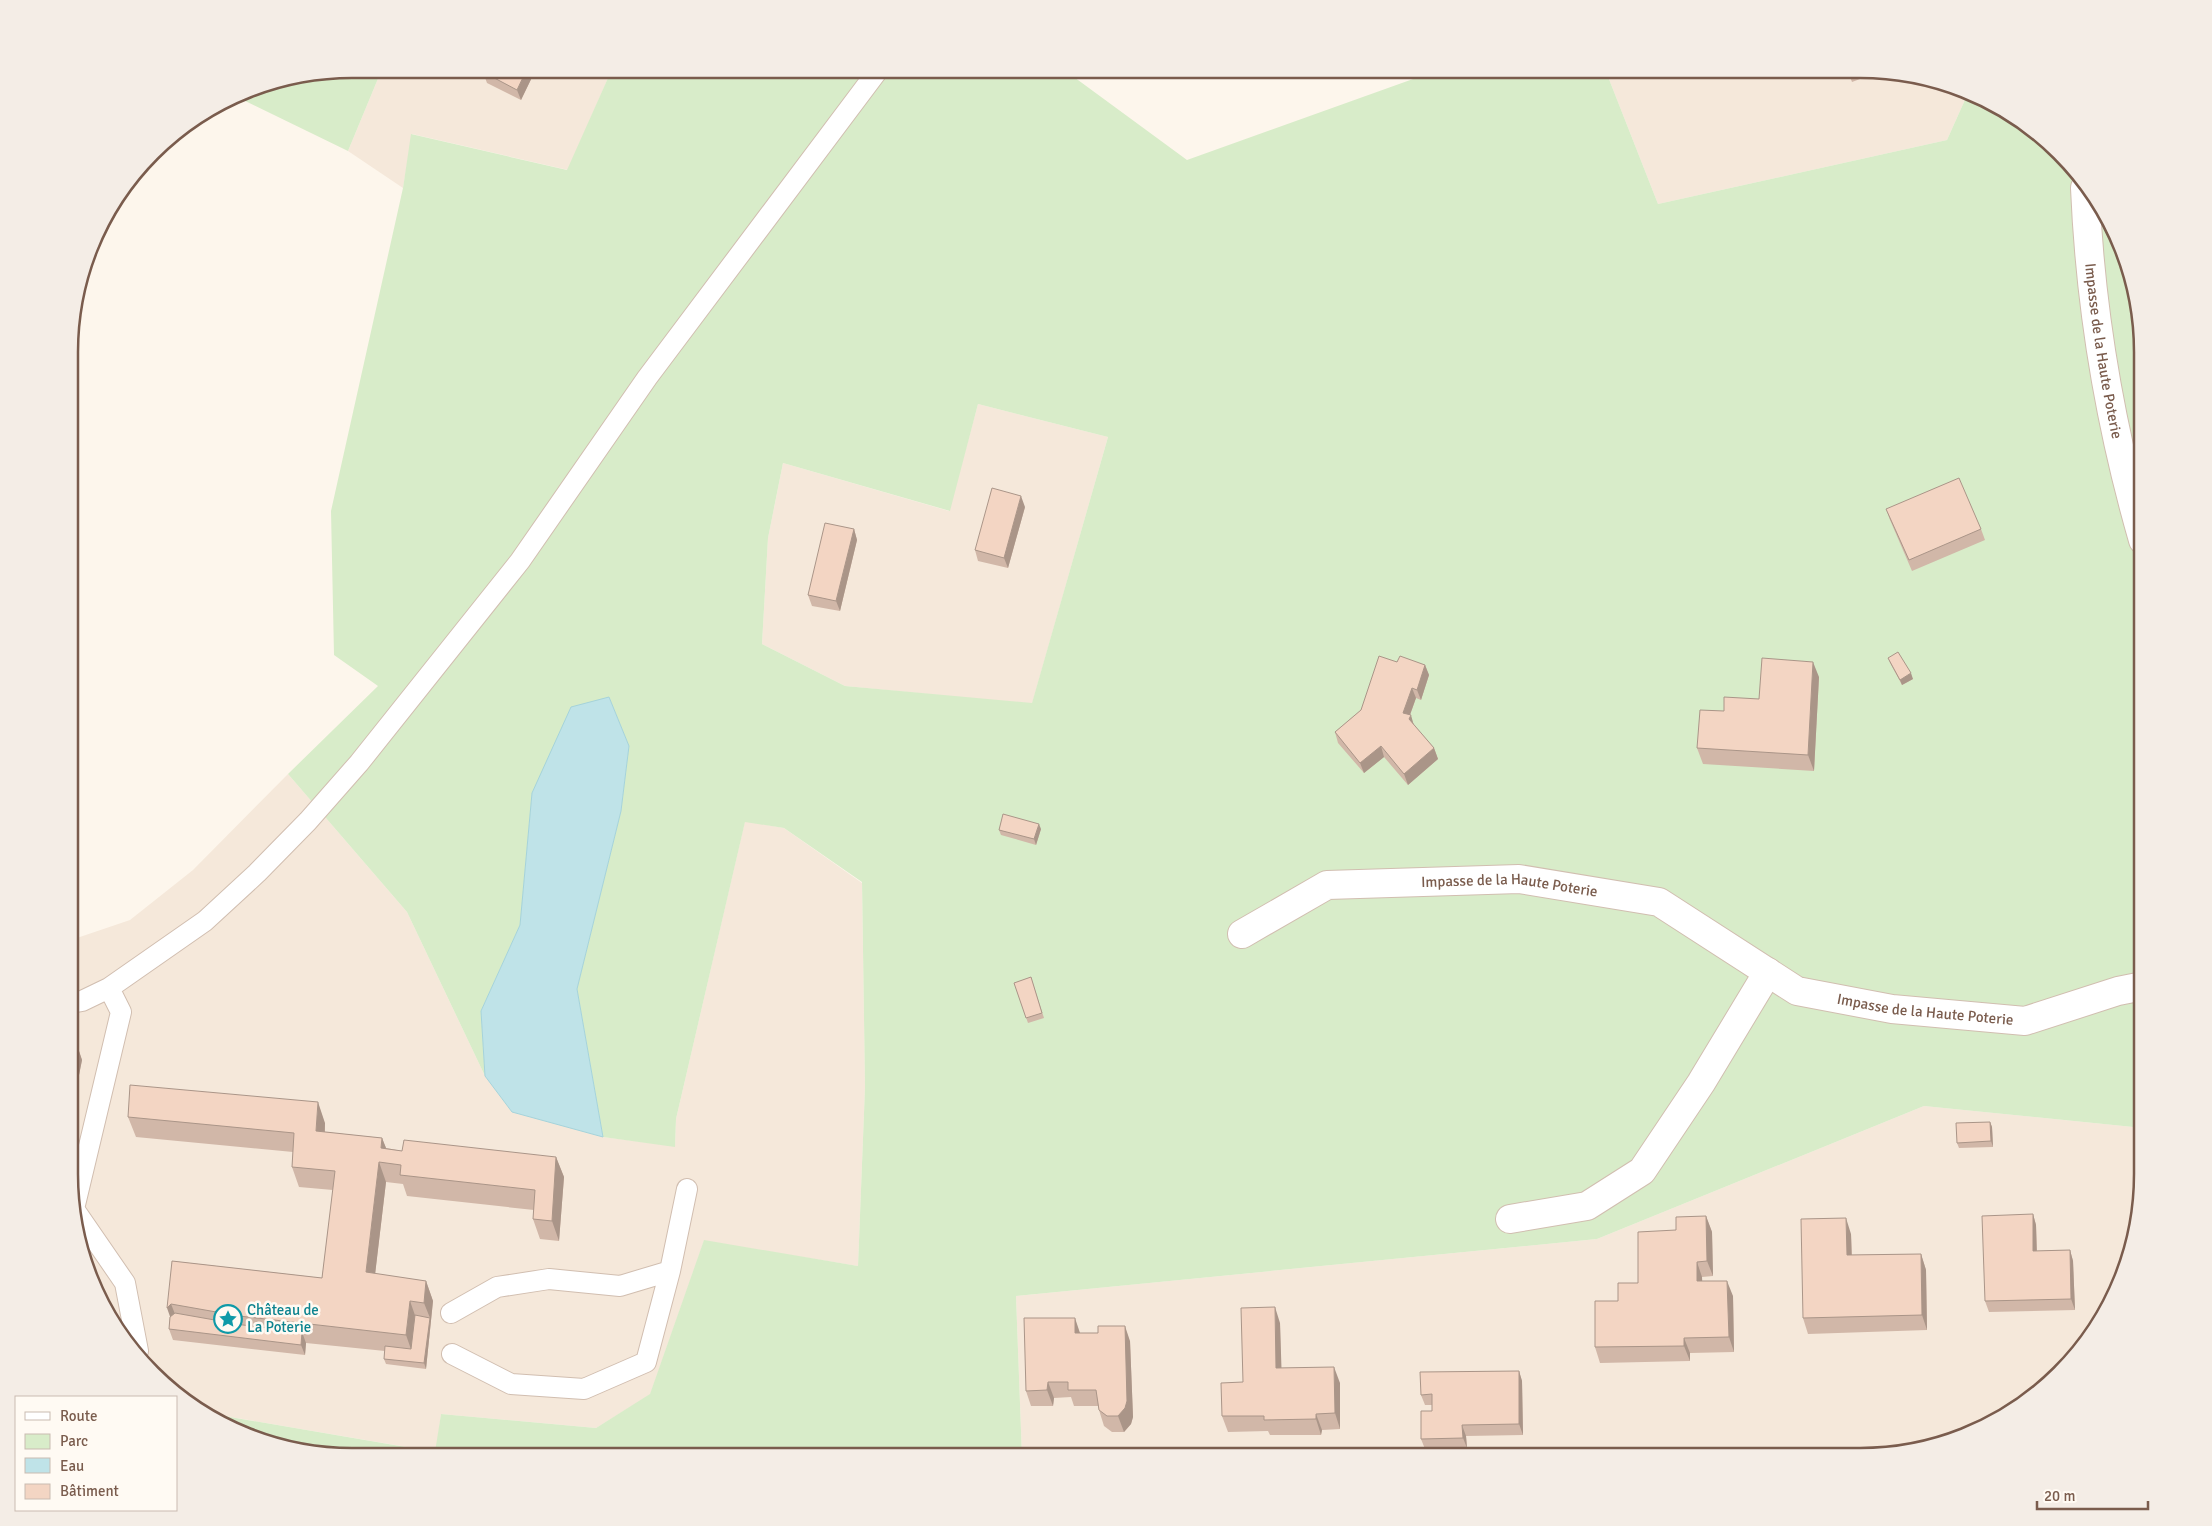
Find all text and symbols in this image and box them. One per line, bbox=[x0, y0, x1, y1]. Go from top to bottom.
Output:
street label: Impasse de la Haute Poterie bbox=[2081, 262, 2126, 440]
street label: Impasse de la Haute Poterie bbox=[1421, 870, 1599, 901]
street label: Impasse de la Haute Poterie bbox=[1835, 990, 2014, 1029]
place label: Château de La Poterie bbox=[247, 1301, 319, 1336]
place icon: Château de La Poterie bbox=[213, 1304, 243, 1334]
legend bbox=[15, 1396, 178, 1511]
text: Route bbox=[60, 1407, 97, 1425]
text: Parc bbox=[60, 1432, 88, 1450]
text: Eau bbox=[60, 1457, 84, 1475]
scale bar bbox=[2037, 1478, 2148, 1510]
text: Bâtiment bbox=[60, 1482, 119, 1500]
text: 20 m bbox=[2044, 1487, 2075, 1505]

